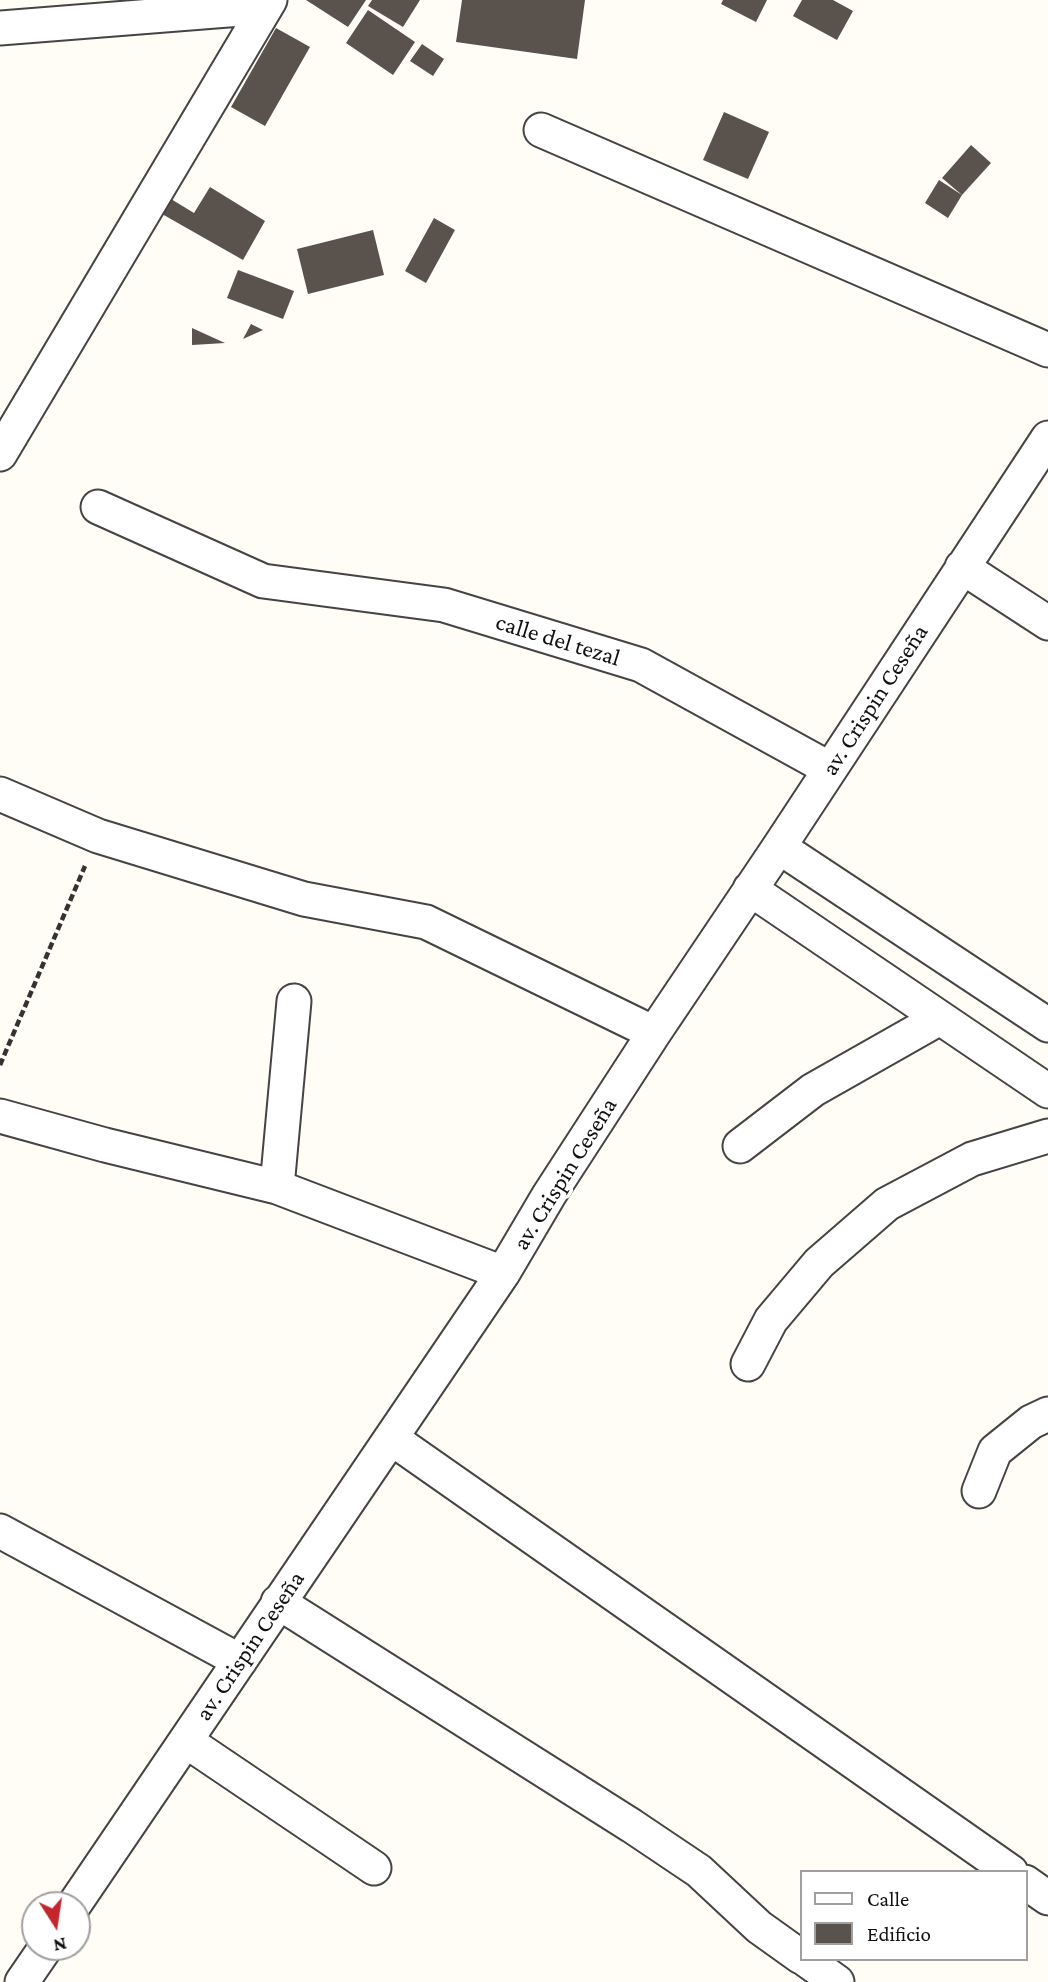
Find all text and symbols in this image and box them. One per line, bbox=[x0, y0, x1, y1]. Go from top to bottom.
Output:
street label: calle del tezal bbox=[492, 607, 624, 673]
street label: av. Crispin Ceseña bbox=[815, 619, 935, 781]
street label: av. Crispin Ceseña bbox=[507, 1092, 623, 1256]
street label: av. Crispin Ceseña bbox=[189, 1566, 311, 1726]
legend bbox=[800, 1870, 1027, 1961]
text: Calle bbox=[867, 1887, 909, 1911]
north arrow bbox=[21, 1891, 91, 1961]
text: Edificio bbox=[867, 1922, 931, 1946]
text: N bbox=[52, 1933, 69, 1957]

